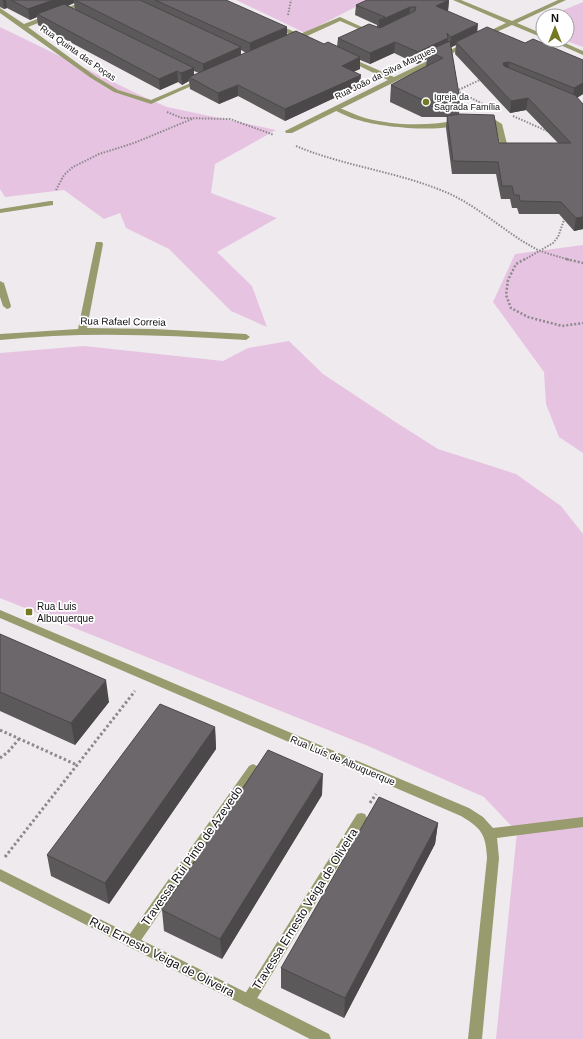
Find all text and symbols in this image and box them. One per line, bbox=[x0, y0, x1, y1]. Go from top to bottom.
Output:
north arrow bbox=[535, 8, 575, 48]
text: N bbox=[551, 12, 559, 24]
street label: Rua Quinta das Poças bbox=[38, 23, 118, 83]
street label: Rua João da Silva Marques bbox=[333, 44, 437, 102]
place label: Igreja da Sagrada Família bbox=[434, 92, 500, 112]
marker: Igreja da Sagrada Família bbox=[421, 97, 431, 107]
street label: Rua Rafael Correia bbox=[80, 315, 166, 328]
place label: Rua Luis Albuquerque bbox=[37, 601, 94, 624]
marker: Rua Luis Albuquerque bbox=[24, 607, 34, 617]
street label: Rua Luís de Albuquerque bbox=[289, 733, 397, 788]
street label: Travessa Rui Pinto de Azevedo bbox=[138, 783, 246, 928]
street label: Travessa Ernesto Veiga de Oliveira bbox=[249, 825, 361, 992]
street label: Rua Ernesto Veiga de Oliveira bbox=[87, 914, 237, 1000]

